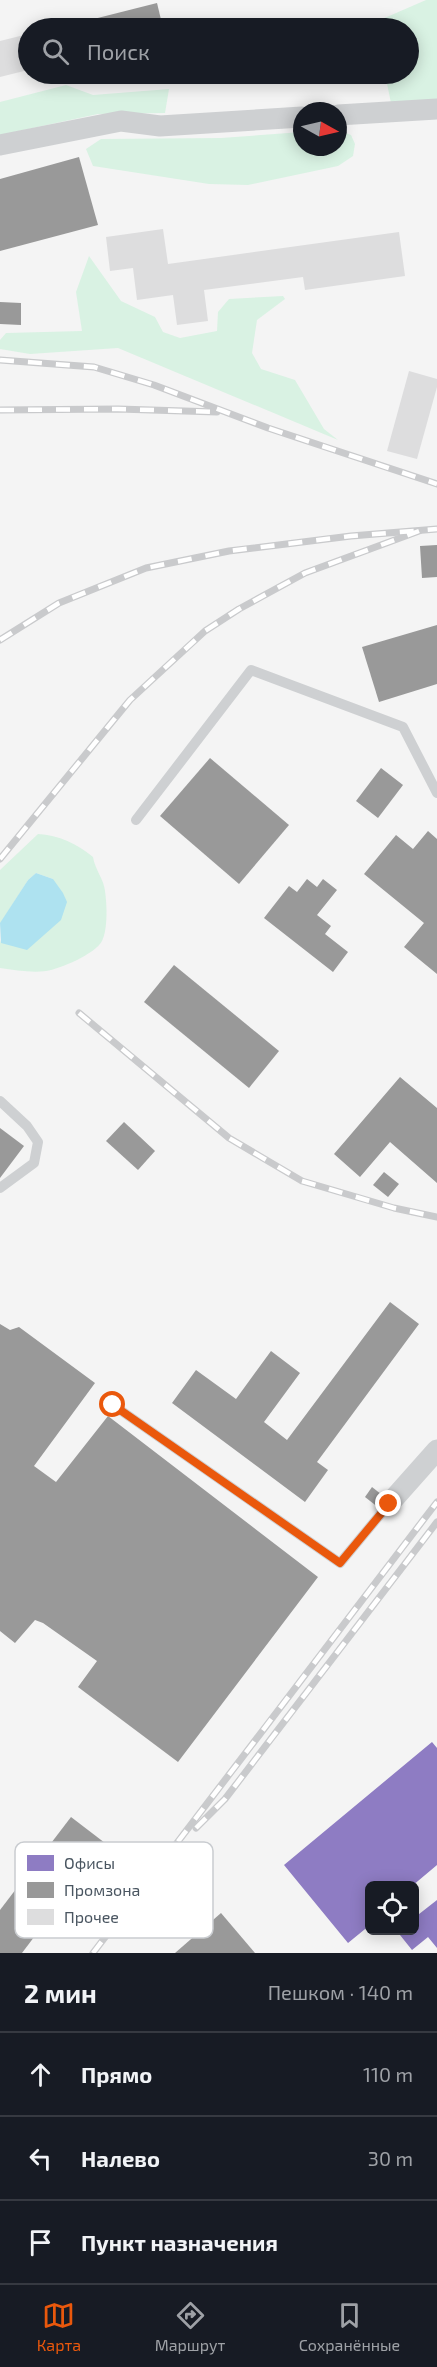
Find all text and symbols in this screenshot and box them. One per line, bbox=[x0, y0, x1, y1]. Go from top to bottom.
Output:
search box bbox=[18, 18, 419, 84]
icon: search bbox=[39, 35, 72, 68]
text: Поиск bbox=[87, 38, 150, 64]
north arrow bbox=[293, 102, 347, 156]
route start bbox=[99, 1391, 125, 1417]
route end bbox=[375, 1490, 401, 1516]
legend bbox=[15, 1842, 213, 1938]
text: Офисы bbox=[64, 1853, 115, 1872]
text: Промзона bbox=[64, 1880, 140, 1899]
map controls bbox=[365, 1881, 419, 1935]
button: locate bbox=[365, 1881, 419, 1935]
text: Прочее bbox=[64, 1907, 119, 1926]
text: 2 мин bbox=[24, 1977, 97, 2008]
text: Пешком · 140 m bbox=[268, 1980, 413, 2004]
icon: ahead bbox=[24, 2058, 57, 2091]
text: Прямо bbox=[81, 2061, 152, 2087]
text: 110 m bbox=[363, 2062, 413, 2086]
icon: left bbox=[24, 2142, 57, 2175]
text: Налево bbox=[81, 2145, 160, 2171]
text: 30 m bbox=[368, 2146, 413, 2170]
icon: arrive bbox=[24, 2226, 57, 2259]
text: Пункт назначения bbox=[81, 2229, 278, 2255]
tab: Карта bbox=[37, 2299, 81, 2354]
tab: Маршрут bbox=[155, 2299, 225, 2354]
tab: Сохранённые bbox=[299, 2299, 400, 2354]

